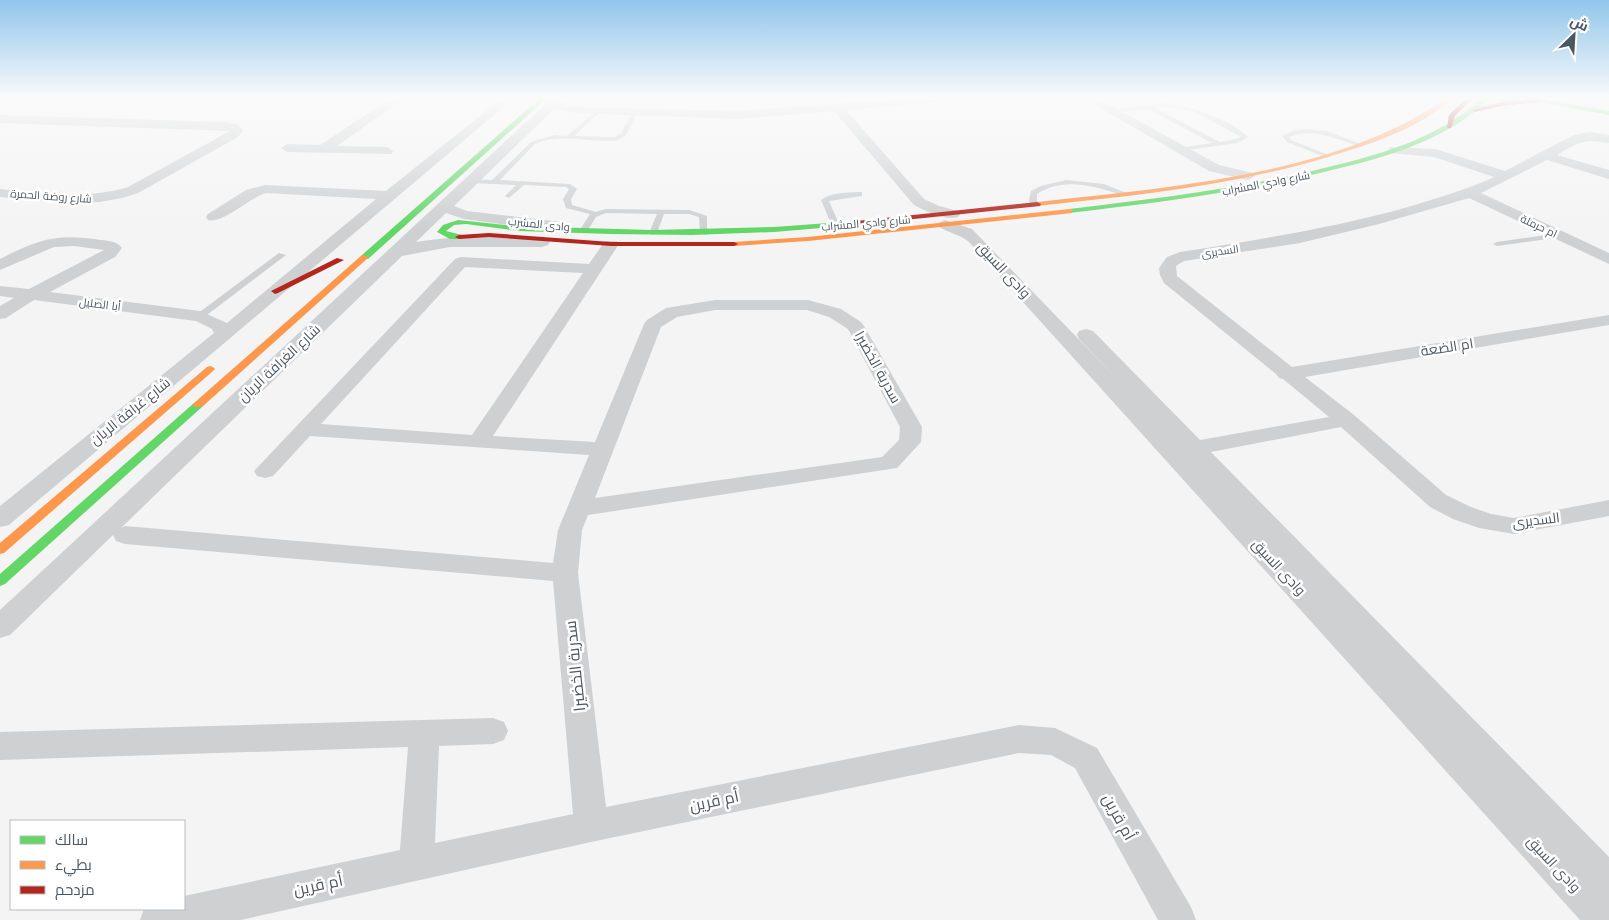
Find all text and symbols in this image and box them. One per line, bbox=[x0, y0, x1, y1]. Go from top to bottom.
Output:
north arrow bbox=[1549, 10, 1599, 60]
text: ش bbox=[1568, 12, 1591, 35]
street label: شارع وادي المشراب bbox=[1221, 169, 1311, 200]
street label: شارع روضة الحمرة bbox=[10, 187, 92, 207]
street label: ام حرملة bbox=[1518, 212, 1559, 242]
street label: شارع وادي المشراب bbox=[821, 213, 911, 236]
street label: وادى المشرب bbox=[508, 215, 570, 234]
street label: وادى السيق bbox=[973, 239, 1034, 302]
street label: السديرى bbox=[1201, 242, 1240, 261]
street label: أبا الصليل bbox=[78, 295, 122, 314]
street label: شارع الغرافة الريان bbox=[235, 321, 324, 406]
street label: سدرية الخضيرا bbox=[852, 328, 904, 406]
street label: ام الضعة bbox=[1420, 335, 1475, 361]
street label: شارع غرافة الريان bbox=[87, 374, 174, 449]
street label: السديرى bbox=[1511, 509, 1561, 531]
street label: وادى السيق bbox=[1248, 536, 1309, 599]
street label: سدرية الخضيرا bbox=[562, 620, 589, 712]
street label: أم قرين bbox=[688, 787, 741, 817]
street label: أم قرين bbox=[1097, 791, 1139, 844]
legend bbox=[10, 820, 185, 910]
text: سالك bbox=[55, 831, 88, 848]
street label: وادى السيق bbox=[1523, 833, 1584, 896]
text: بطيء bbox=[55, 856, 92, 877]
street label: أم قرين bbox=[292, 871, 345, 901]
text: مزدحم bbox=[55, 881, 95, 900]

